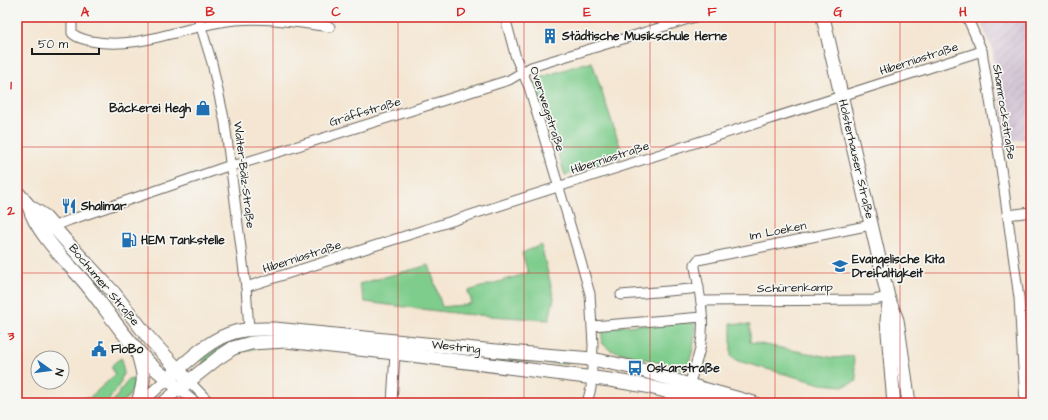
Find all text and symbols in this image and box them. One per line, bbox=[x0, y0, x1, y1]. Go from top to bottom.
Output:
text: A bbox=[81, 3, 90, 21]
text: B bbox=[205, 3, 215, 21]
text: C bbox=[331, 3, 341, 21]
text: D bbox=[457, 3, 466, 21]
text: E bbox=[583, 3, 591, 21]
text: F bbox=[707, 3, 717, 21]
text: G bbox=[833, 3, 843, 21]
text: H bbox=[959, 3, 967, 21]
building icon: Städtische Musikschule Herne bbox=[541, 27, 559, 45]
place label: Städtische Musikschule Herne bbox=[561, 28, 728, 45]
scale bar bbox=[32, 30, 99, 56]
text: 50 m bbox=[38, 36, 69, 53]
street label: Hiberniastraße bbox=[878, 38, 961, 80]
street label: Shamrockstraße bbox=[988, 63, 1020, 161]
street label: Overwegstraße bbox=[524, 64, 569, 154]
text: 1 bbox=[10, 76, 12, 94]
street label: Gräffstraße bbox=[327, 93, 403, 131]
street label: Holsterhauser Straße bbox=[834, 98, 878, 221]
shop icon: Bäckerei Hegh bbox=[194, 99, 212, 117]
place label: Bäckerei Hegh bbox=[109, 100, 192, 119]
street label: Walter-Bälz-Straße bbox=[229, 121, 259, 230]
street label: Hiberniastraße bbox=[569, 137, 652, 179]
restaurant icon: Shalimar bbox=[60, 197, 78, 215]
place label: Shalimar bbox=[80, 198, 127, 215]
text: 2 bbox=[6, 202, 15, 220]
street label: Im Loeken bbox=[748, 217, 808, 245]
fuel station icon: HEM Tankstelle bbox=[120, 231, 138, 249]
place label: HEM Tankstelle bbox=[141, 232, 225, 249]
street label: Hiberniastraße bbox=[261, 236, 344, 278]
street label: Bochumer Straße bbox=[65, 240, 144, 330]
place label: Evangelische Kita Dreifaltigkeit bbox=[852, 251, 946, 284]
school or university icon: Evangelische Kita Dreifaltigkeit bbox=[831, 257, 849, 275]
street label: Schürenkamp bbox=[757, 279, 833, 297]
text: 3 bbox=[7, 327, 15, 345]
street label: Westring bbox=[431, 336, 481, 359]
public building icon: FloBo bbox=[90, 340, 108, 358]
place label: FloBo bbox=[111, 341, 143, 358]
north arrow bbox=[30, 350, 70, 390]
bus stop icon: Oskarstraße bbox=[626, 359, 644, 377]
place label: Oskarstraße bbox=[647, 360, 720, 377]
text: N bbox=[51, 367, 67, 378]

